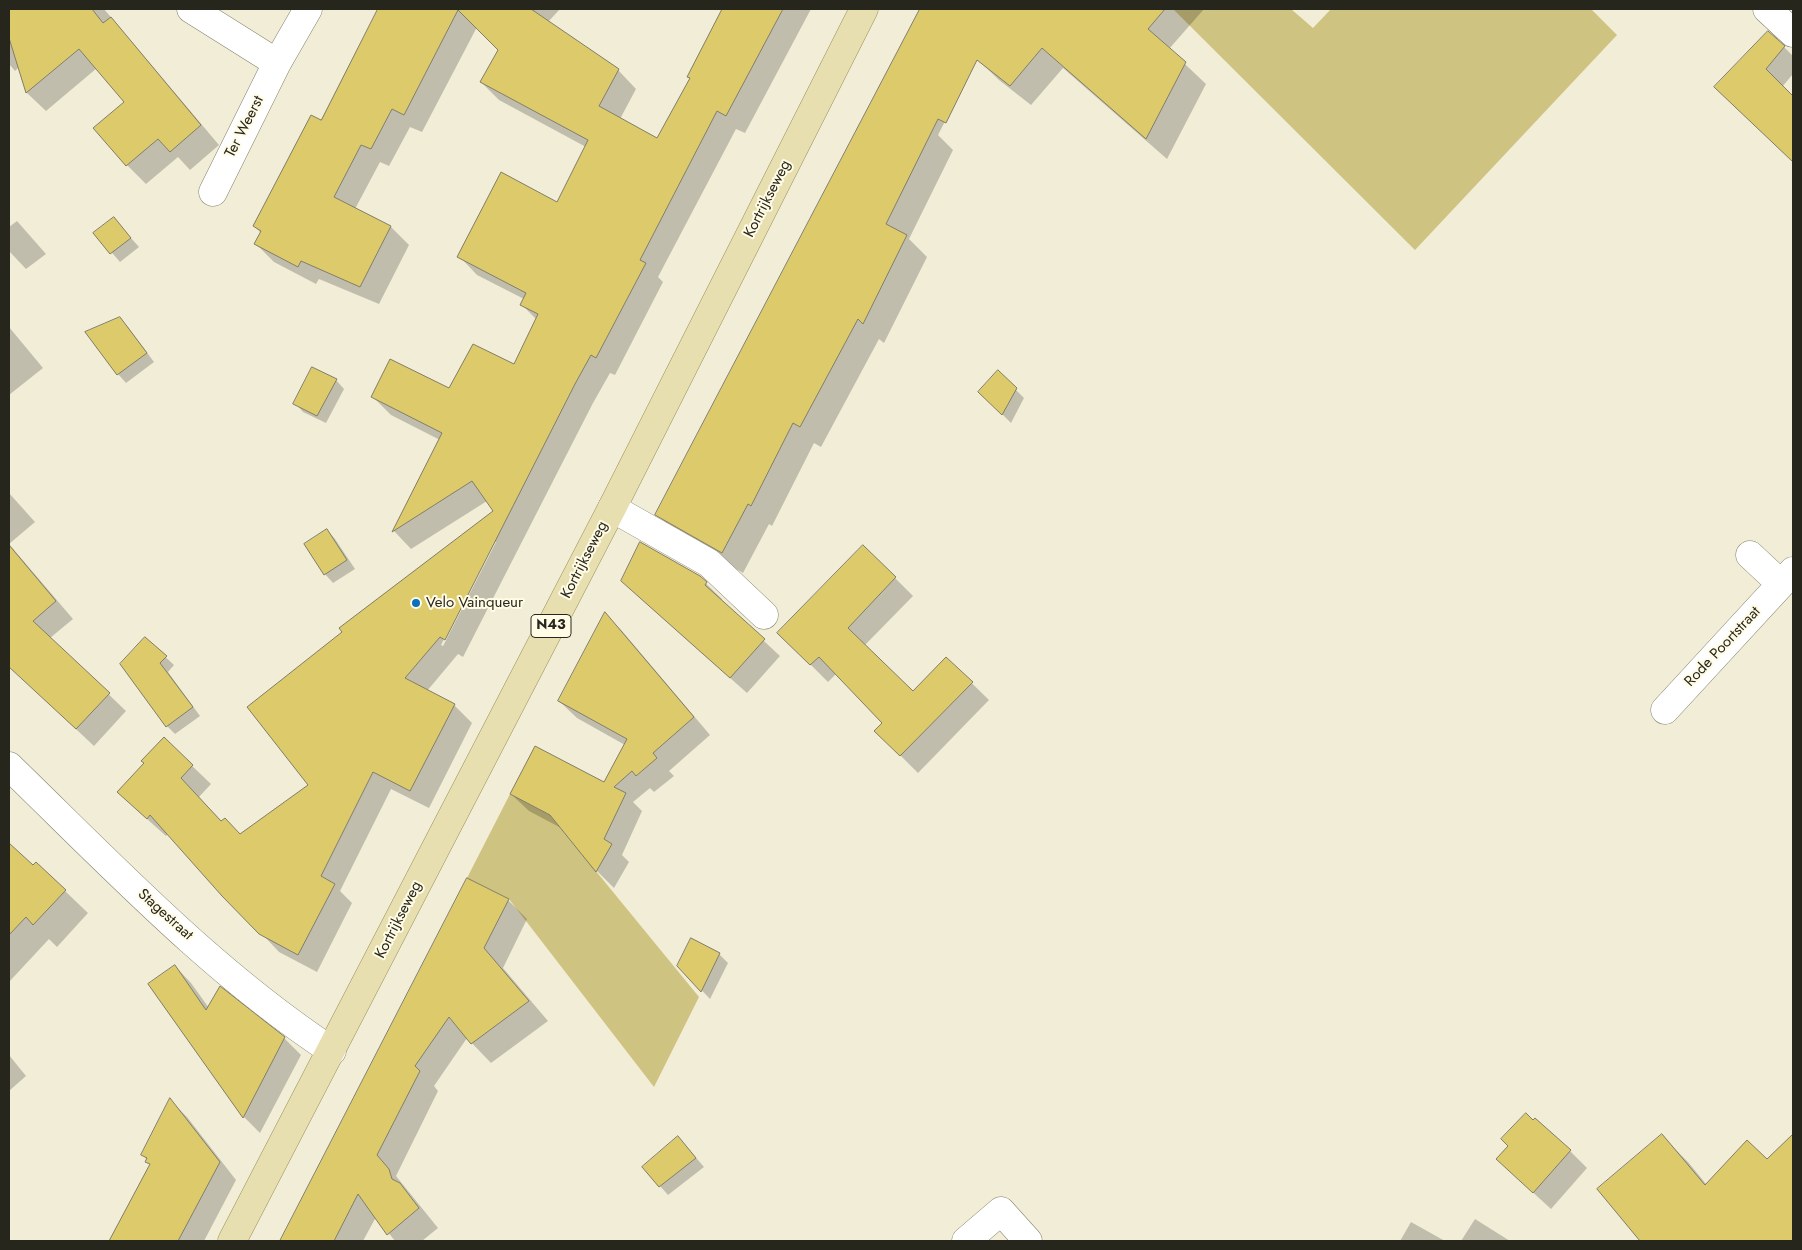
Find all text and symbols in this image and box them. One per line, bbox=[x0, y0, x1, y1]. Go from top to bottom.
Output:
street label: Ter Weerst bbox=[222, 93, 268, 161]
street label: Kortrijkseweg bbox=[741, 157, 795, 241]
street label: Kortrijkseweg bbox=[558, 518, 612, 602]
place label: Velo Vainqueur bbox=[426, 594, 523, 612]
marker: Velo Vainqueur bbox=[410, 597, 422, 609]
street label: Rode Poortstraat bbox=[1681, 603, 1765, 691]
road number: N43 bbox=[531, 614, 571, 638]
street label: Kortrijkseweg bbox=[372, 878, 426, 962]
street label: Stagestraat bbox=[134, 886, 196, 944]

